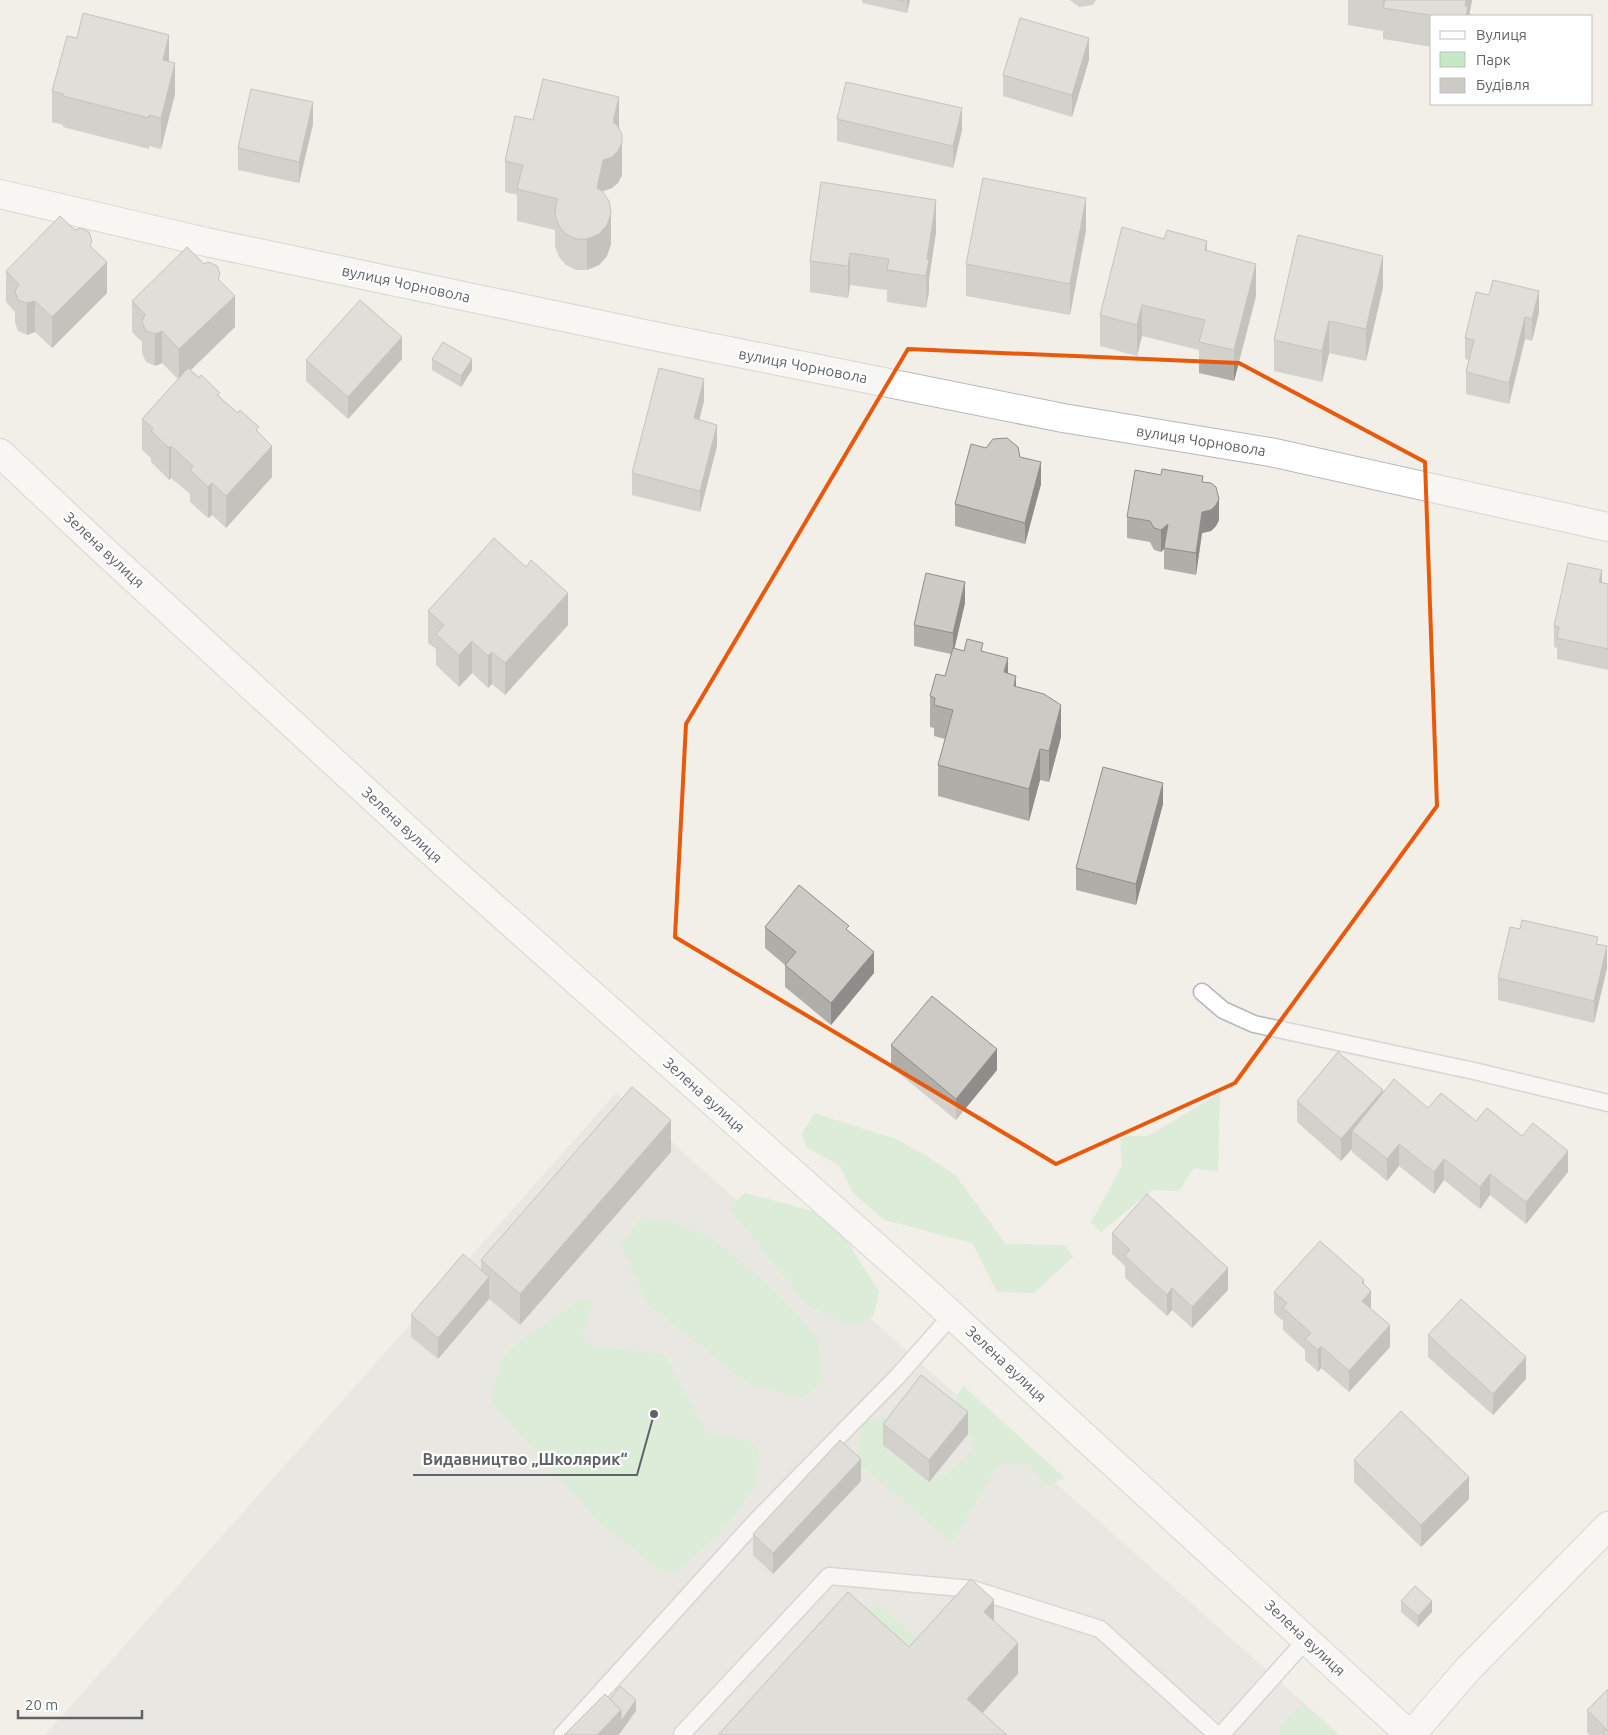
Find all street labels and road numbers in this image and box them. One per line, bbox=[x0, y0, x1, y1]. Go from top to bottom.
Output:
street label: вулиця Чорновола bbox=[340, 262, 472, 305]
street label: вулиця Чорновола bbox=[737, 345, 869, 386]
street label: вулиця Чорновола bbox=[1135, 422, 1267, 459]
street label: Зелена вулиця bbox=[61, 508, 148, 591]
street label: Зелена вулиця bbox=[359, 783, 446, 866]
street label: Зелена вулиця bbox=[660, 1054, 748, 1136]
street label: Зелена вулиця bbox=[963, 1322, 1050, 1405]
street label: Зелена вулиця bbox=[1262, 1596, 1349, 1679]

